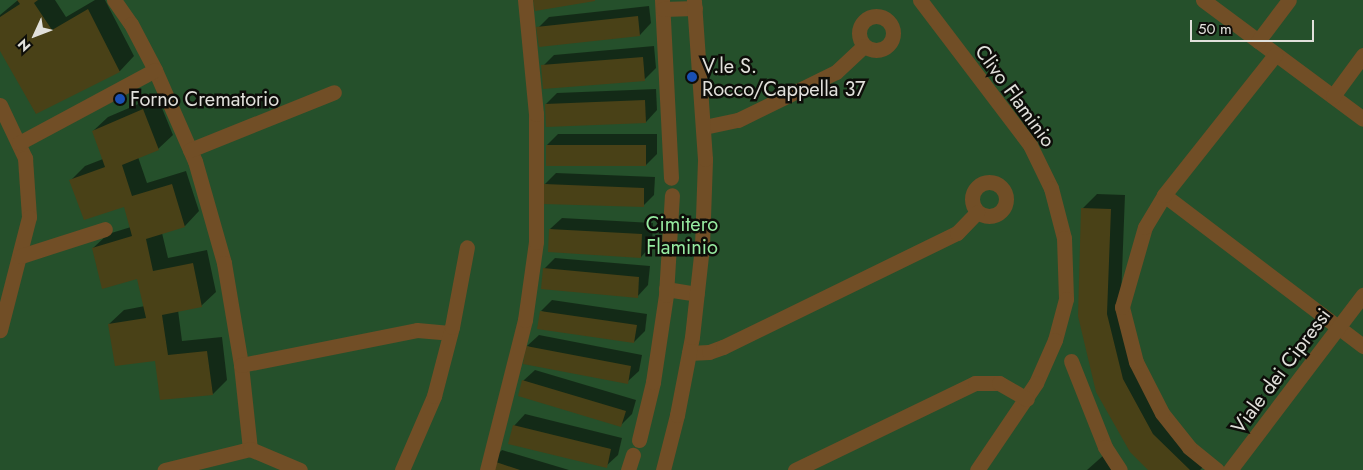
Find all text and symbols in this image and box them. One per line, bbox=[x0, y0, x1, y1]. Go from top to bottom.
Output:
north arrow bbox=[10, 10, 60, 60]
scale bar bbox=[1193, 10, 1317, 42]
text: 50 m bbox=[1198, 18, 1232, 40]
text: N bbox=[13, 34, 35, 56]
street label: Clivo Flaminio bbox=[970, 40, 1060, 152]
place label: V.le S. Rocco/Cappella 37 bbox=[702, 54, 866, 101]
marker: V.le S. Rocco/Cappella 37 bbox=[686, 71, 698, 83]
place label: Forno Crematorio bbox=[130, 87, 279, 111]
marker: Forno Crematorio bbox=[114, 93, 126, 105]
park label: Cimitero Flaminio bbox=[646, 212, 718, 259]
street label: Viale dei Cipressi bbox=[1226, 304, 1336, 438]

